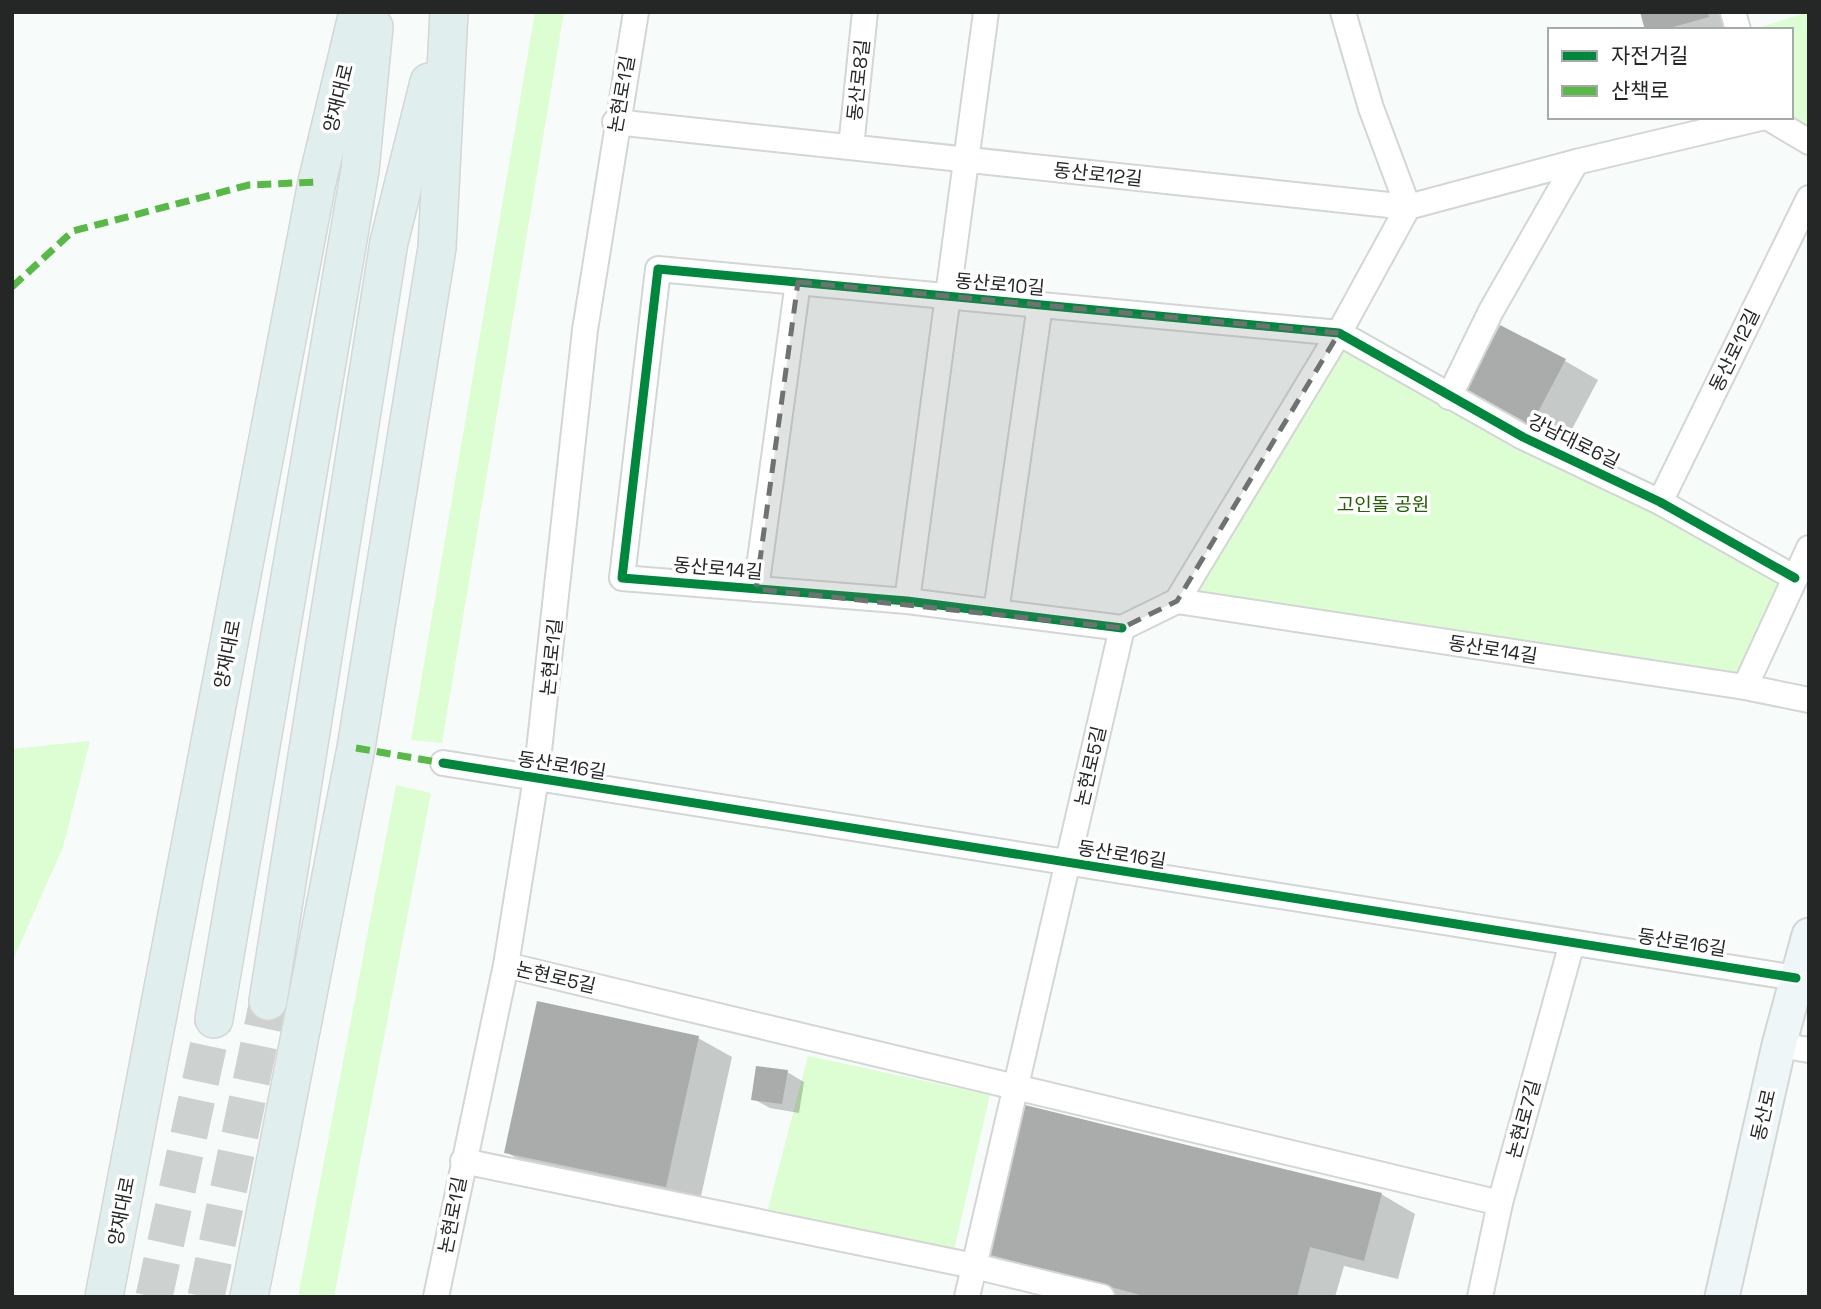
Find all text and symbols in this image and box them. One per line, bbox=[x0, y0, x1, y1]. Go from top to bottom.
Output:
legend bbox=[1548, 28, 1793, 119]
street label: 동산로8길 bbox=[842, 38, 875, 122]
text: 자전거길 bbox=[1611, 42, 1688, 69]
street label: 논현로1길 bbox=[602, 54, 641, 135]
street label: 양재대로 bbox=[318, 61, 359, 135]
text: 산책로 bbox=[1611, 77, 1669, 104]
street label: 동산로12길 bbox=[1052, 157, 1144, 192]
street label: 동산로10길 bbox=[954, 268, 1046, 301]
street label: 동산로12길 bbox=[1704, 305, 1765, 396]
street label: 강남대로6길 bbox=[1524, 409, 1624, 474]
park label: 고인돌 공원 bbox=[1337, 492, 1429, 517]
street label: 동산로14길 bbox=[672, 552, 764, 585]
street label: 양재대로 bbox=[209, 617, 246, 691]
street label: 논현로1길 bbox=[535, 617, 568, 697]
street label: 동산로14길 bbox=[1447, 630, 1539, 669]
street label: 논현로5길 bbox=[1069, 724, 1112, 809]
street label: 동산로16길 bbox=[516, 746, 608, 785]
street label: 동산로16길 bbox=[1076, 835, 1168, 874]
street label: 동산로16길 bbox=[1636, 923, 1728, 962]
street label: 논현로5길 bbox=[513, 956, 598, 999]
street label: 논현로7길 bbox=[1501, 1077, 1546, 1161]
street label: 동산로 bbox=[1745, 1087, 1782, 1143]
street label: 양재대로 bbox=[103, 1174, 140, 1248]
street label: 논현로1길 bbox=[433, 1174, 472, 1256]

